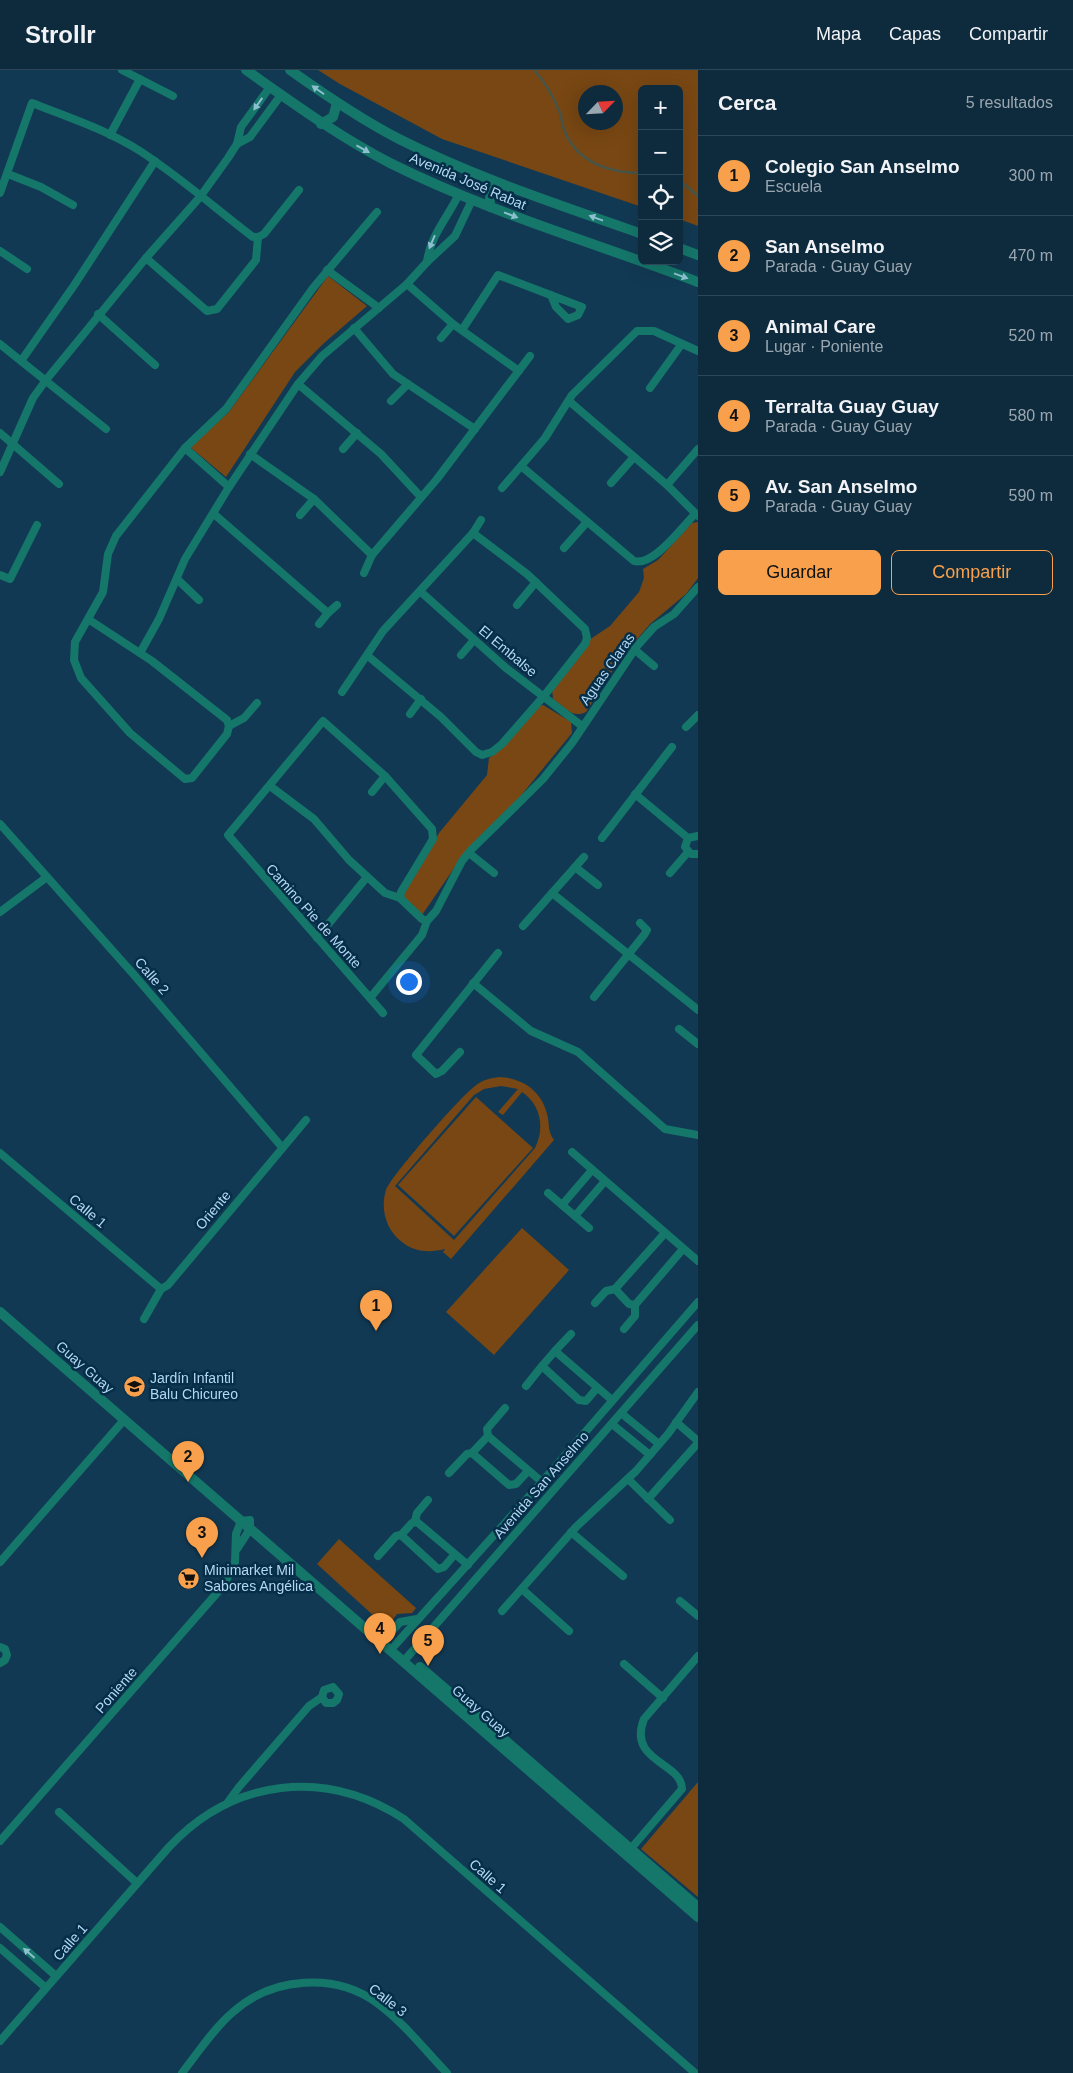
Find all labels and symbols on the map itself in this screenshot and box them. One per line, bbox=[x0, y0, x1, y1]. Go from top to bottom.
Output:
one-way arrow bbox=[312, 85, 325, 95]
north arrow bbox=[578, 85, 623, 130]
one-way arrow bbox=[253, 97, 263, 111]
one-way arrow bbox=[357, 144, 370, 153]
street label: Avenida José Rabat bbox=[407, 149, 529, 213]
one-way arrow bbox=[504, 212, 519, 219]
one-way arrow bbox=[588, 214, 603, 222]
one-way arrow bbox=[427, 235, 435, 249]
one-way arrow bbox=[674, 272, 689, 280]
street label: El Embalse bbox=[476, 622, 540, 680]
street label: Aguas Claras bbox=[576, 630, 638, 708]
street label: Camino Pie de Monte bbox=[263, 861, 365, 972]
street label: Calle 2 bbox=[132, 954, 172, 998]
your location bbox=[396, 969, 422, 995]
street label: Oriente bbox=[192, 1187, 234, 1233]
street label: Calle 1 bbox=[66, 1191, 110, 1231]
pin: 1 bbox=[360, 1290, 392, 1331]
street label: Guay Guay bbox=[53, 1338, 117, 1396]
place label: Jardín Infantil Balu Chicureo bbox=[150, 1370, 238, 1402]
school or university icon: Jardín Infantil Balu Chicureo bbox=[122, 1374, 146, 1398]
street label: Avenida San Anselmo bbox=[490, 1428, 592, 1542]
pin: 2 bbox=[172, 1441, 204, 1482]
pin: 3 bbox=[186, 1517, 218, 1558]
place label: Minimarket Mil Sabores Angélica bbox=[204, 1562, 313, 1594]
supermarket icon: Minimarket Mil Sabores Angélica bbox=[176, 1566, 200, 1590]
pin: 4 bbox=[364, 1613, 396, 1654]
pin: 5 bbox=[412, 1625, 444, 1666]
street label: Poniente bbox=[92, 1664, 140, 1716]
street label: Guay Guay bbox=[449, 1682, 513, 1740]
street label: Calle 1 bbox=[466, 1856, 510, 1896]
street label: Calle 1 bbox=[50, 1920, 90, 1964]
one-way arrow bbox=[23, 1947, 36, 1958]
street label: Calle 3 bbox=[366, 1980, 410, 2020]

